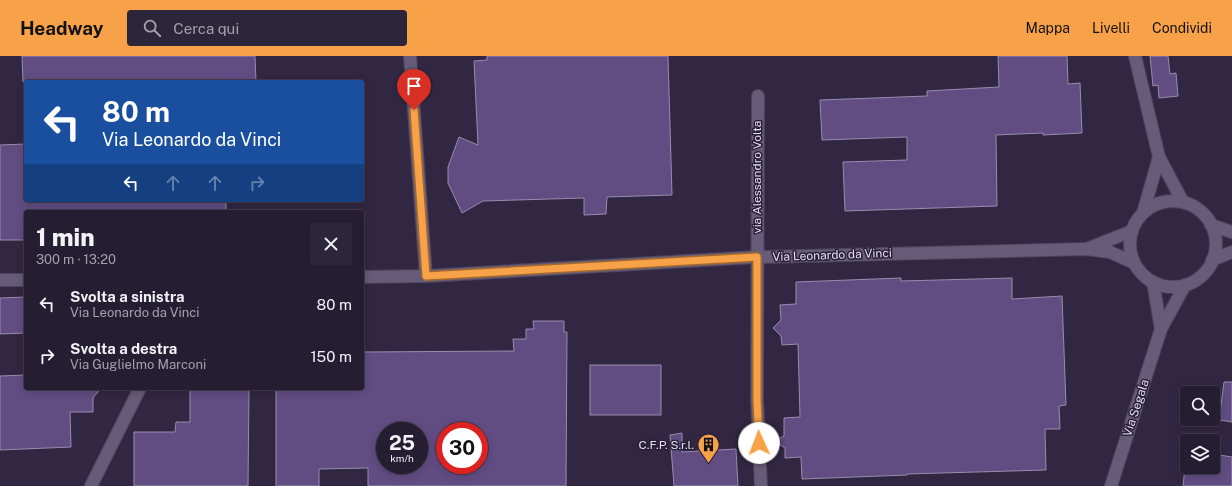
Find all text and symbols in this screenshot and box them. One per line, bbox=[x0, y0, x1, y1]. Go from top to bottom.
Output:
search box bbox=[127, 10, 407, 46]
text: Headway bbox=[20, 17, 103, 39]
icon: search bbox=[141, 17, 163, 39]
text: Cerca qui bbox=[173, 20, 239, 37]
text: Mappa bbox=[1026, 20, 1070, 36]
text: Livelli bbox=[1092, 20, 1130, 36]
text: Condividi bbox=[1152, 20, 1212, 36]
pin bbox=[397, 69, 431, 110]
icon: arrive bbox=[403, 75, 425, 97]
text: 80 m bbox=[102, 95, 170, 128]
icon: left bbox=[36, 96, 88, 148]
street label: via Alessandro Volta bbox=[750, 121, 764, 233]
text: Via Leonardo da Vinci bbox=[102, 129, 281, 150]
icon: left bbox=[120, 172, 142, 194]
icon: ahead bbox=[162, 172, 184, 194]
icon: ahead bbox=[204, 172, 226, 194]
icon: right bbox=[246, 172, 268, 194]
text: 1 min bbox=[36, 223, 95, 251]
button: close bbox=[310, 223, 352, 265]
street label: Via Leonardo da Vinci bbox=[772, 246, 892, 264]
text: 300 m · 13:20 bbox=[36, 252, 116, 267]
text: Svolta a sinistra bbox=[70, 288, 184, 305]
icon: left bbox=[36, 293, 58, 315]
text: 80 m bbox=[317, 296, 352, 313]
text: Via Leonardo da Vinci bbox=[70, 305, 199, 320]
text: Svolta a destra bbox=[70, 340, 177, 357]
icon: right bbox=[36, 345, 58, 367]
text: 150 m bbox=[310, 348, 352, 365]
text: Via Guglielmo Marconi bbox=[70, 357, 206, 372]
street label: Via Segala bbox=[1120, 378, 1152, 438]
map controls bbox=[1180, 386, 1220, 474]
button: search bbox=[1180, 386, 1220, 426]
speed limit sign: 30 bbox=[436, 422, 488, 474]
position arrow bbox=[738, 422, 780, 464]
text: 25 bbox=[389, 431, 415, 455]
building icon: C.F.P. S.r.l. bbox=[696, 432, 722, 465]
button: layers bbox=[1180, 434, 1220, 474]
place label: C.F.P. S.r.l. bbox=[639, 438, 694, 452]
text: km/h bbox=[390, 452, 414, 464]

